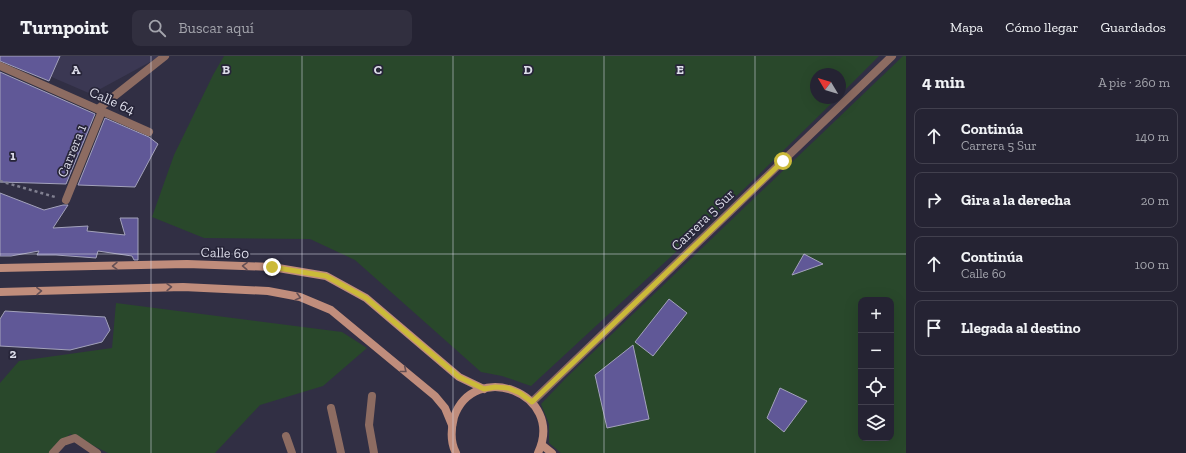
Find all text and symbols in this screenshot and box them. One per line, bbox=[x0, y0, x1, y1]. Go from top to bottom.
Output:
search box bbox=[132, 10, 412, 46]
text: Turnpoint bbox=[20, 16, 108, 39]
icon: search bbox=[146, 17, 168, 39]
text: Buscar aquí bbox=[178, 19, 254, 37]
text: Mapa bbox=[950, 19, 983, 36]
text: Cómo llegar bbox=[1005, 19, 1078, 36]
text: Guardados bbox=[1100, 19, 1166, 36]
text: A bbox=[72, 62, 81, 77]
text: B bbox=[222, 62, 230, 77]
text: C bbox=[374, 62, 382, 77]
text: D bbox=[523, 62, 533, 77]
text: E bbox=[676, 62, 684, 77]
north arrow bbox=[810, 68, 846, 104]
text: 4 min bbox=[922, 72, 965, 92]
text: A pie · 260 m bbox=[1098, 75, 1170, 90]
street label: Calle 64 bbox=[87, 83, 138, 119]
text: Continúa bbox=[961, 120, 1023, 138]
street label: Carrera 1 bbox=[54, 122, 90, 180]
icon: ahead bbox=[923, 125, 945, 147]
text: 140 m bbox=[1135, 129, 1169, 144]
text: Carrera 5 Sur bbox=[961, 138, 1037, 153]
text: 1 bbox=[10, 148, 16, 163]
route start bbox=[774, 152, 792, 170]
street label: Carrera 5 Sur bbox=[668, 185, 738, 254]
icon: right bbox=[923, 189, 945, 211]
text: Gira a la derecha bbox=[961, 191, 1071, 209]
text: 20 m bbox=[1141, 193, 1169, 208]
street label: Calle 60 bbox=[200, 244, 250, 262]
text: Continúa bbox=[961, 248, 1023, 266]
icon: ahead bbox=[923, 253, 945, 275]
text: 100 m bbox=[1135, 257, 1169, 272]
route end bbox=[263, 258, 281, 276]
one-way arrow bbox=[112, 262, 118, 270]
one-way arrow bbox=[242, 262, 248, 271]
text: Calle 60 bbox=[961, 266, 1006, 281]
one-way arrow bbox=[166, 283, 172, 292]
one-way arrow bbox=[36, 287, 42, 295]
one-way arrow bbox=[295, 293, 301, 301]
map controls bbox=[858, 297, 894, 441]
button: + bbox=[858, 297, 894, 333]
icon: arrive bbox=[923, 317, 945, 339]
text: Llegada al destino bbox=[961, 319, 1081, 337]
button: − bbox=[858, 333, 894, 369]
text: 2 bbox=[10, 346, 17, 361]
one-way arrow bbox=[400, 366, 407, 373]
button: locate bbox=[858, 369, 894, 405]
button: layers bbox=[858, 405, 894, 441]

